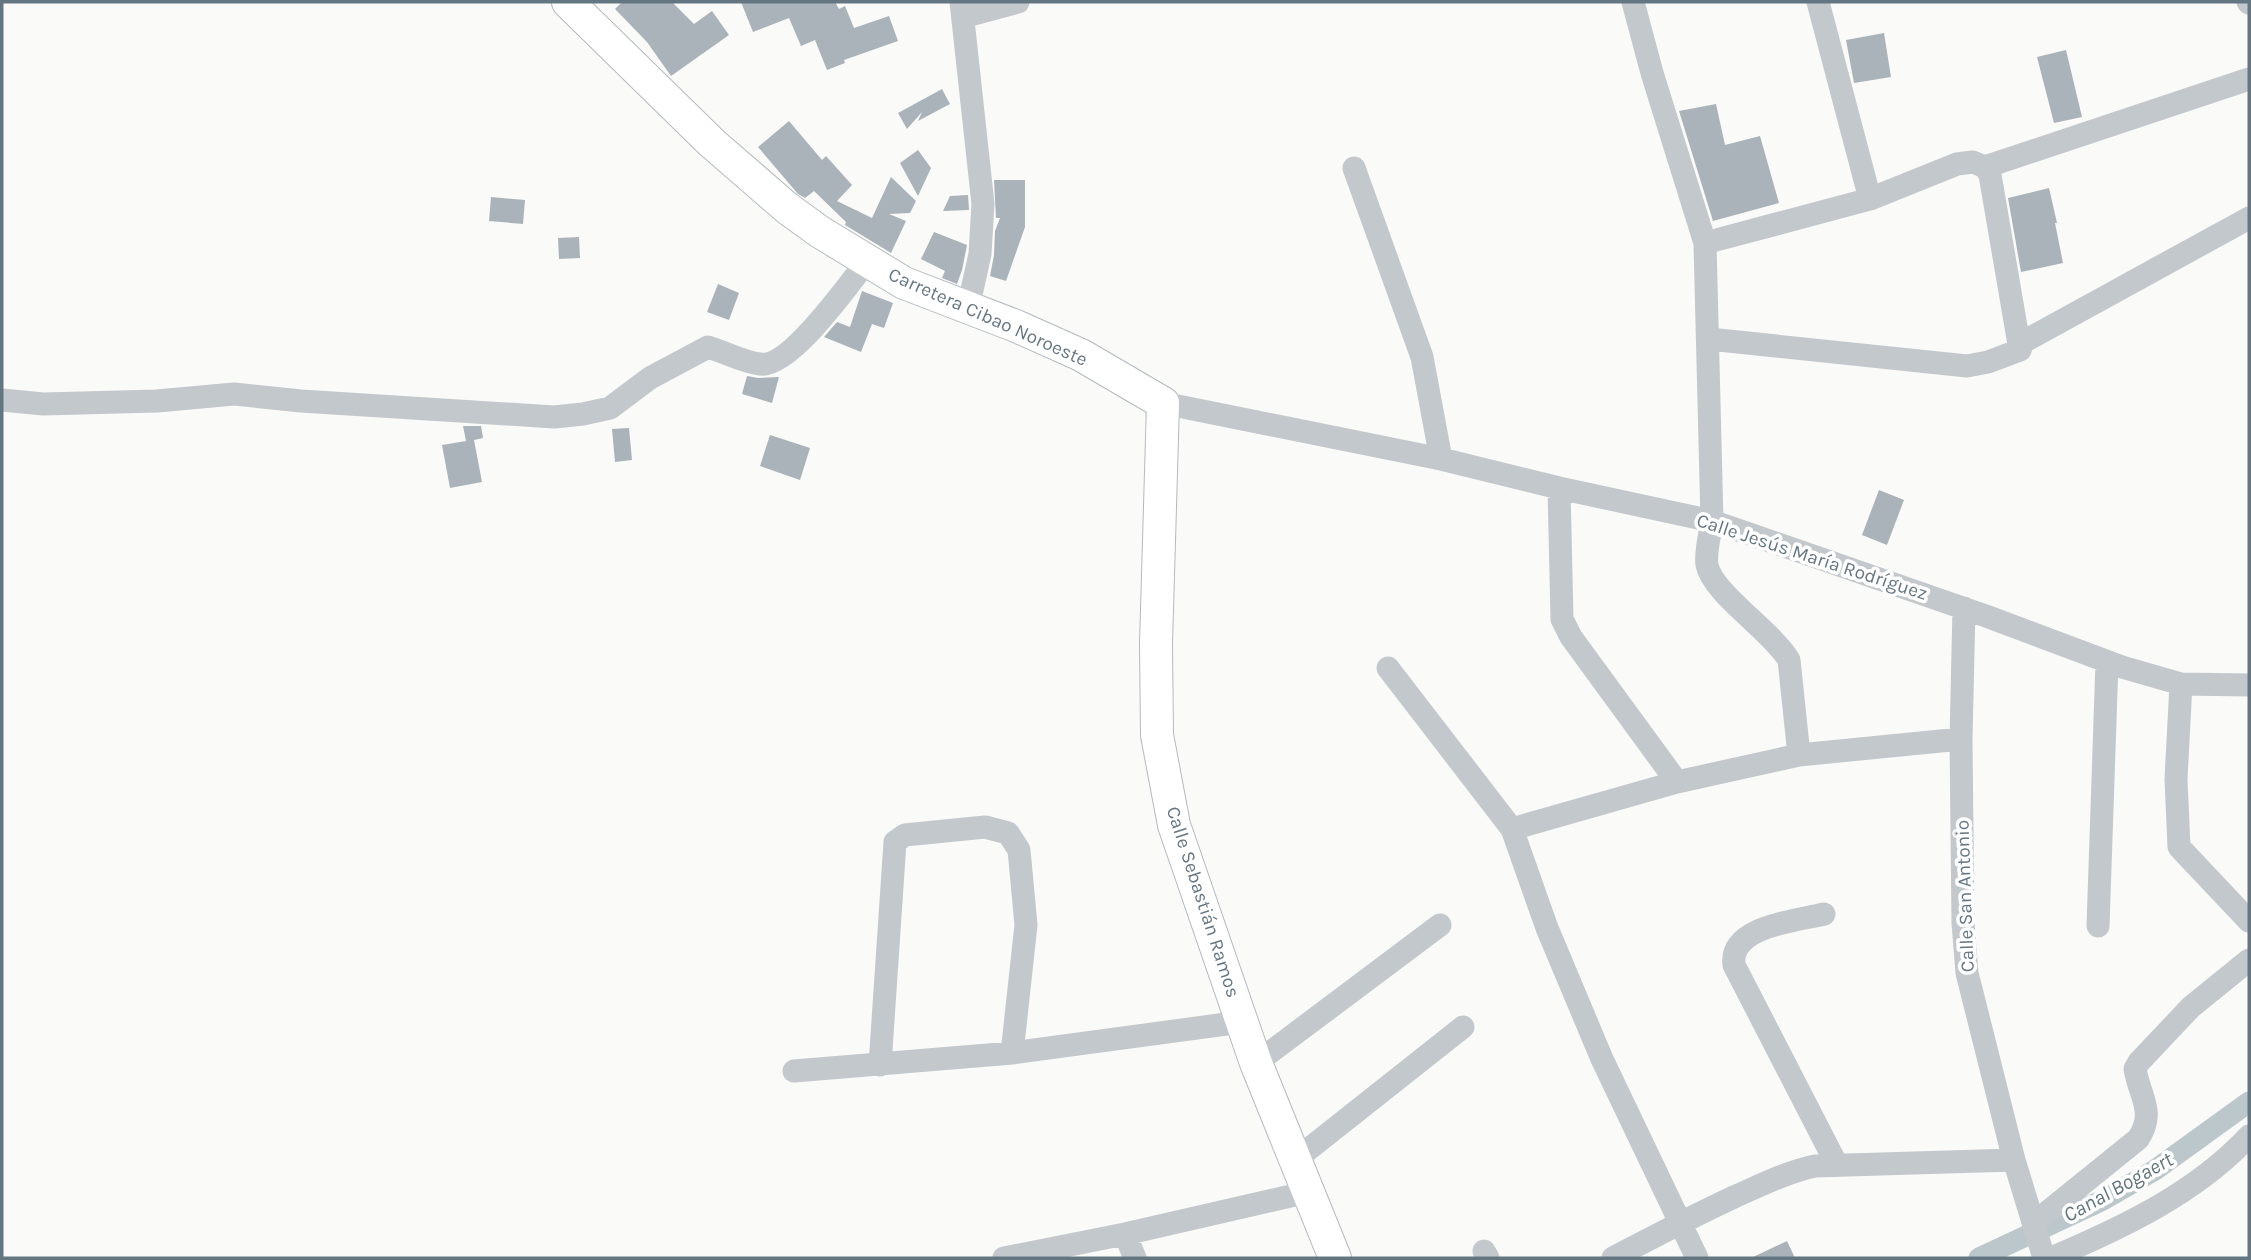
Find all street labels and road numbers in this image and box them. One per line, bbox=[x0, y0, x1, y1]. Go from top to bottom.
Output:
street label: Carretera Cibao Noroeste bbox=[885, 263, 1091, 371]
street label: Calle Jesús María Rodríguez bbox=[1694, 509, 1930, 605]
street label: Calle Sebastián Ramos bbox=[1162, 804, 1244, 1000]
street label: Calle San Antonio bbox=[1951, 819, 1979, 973]

